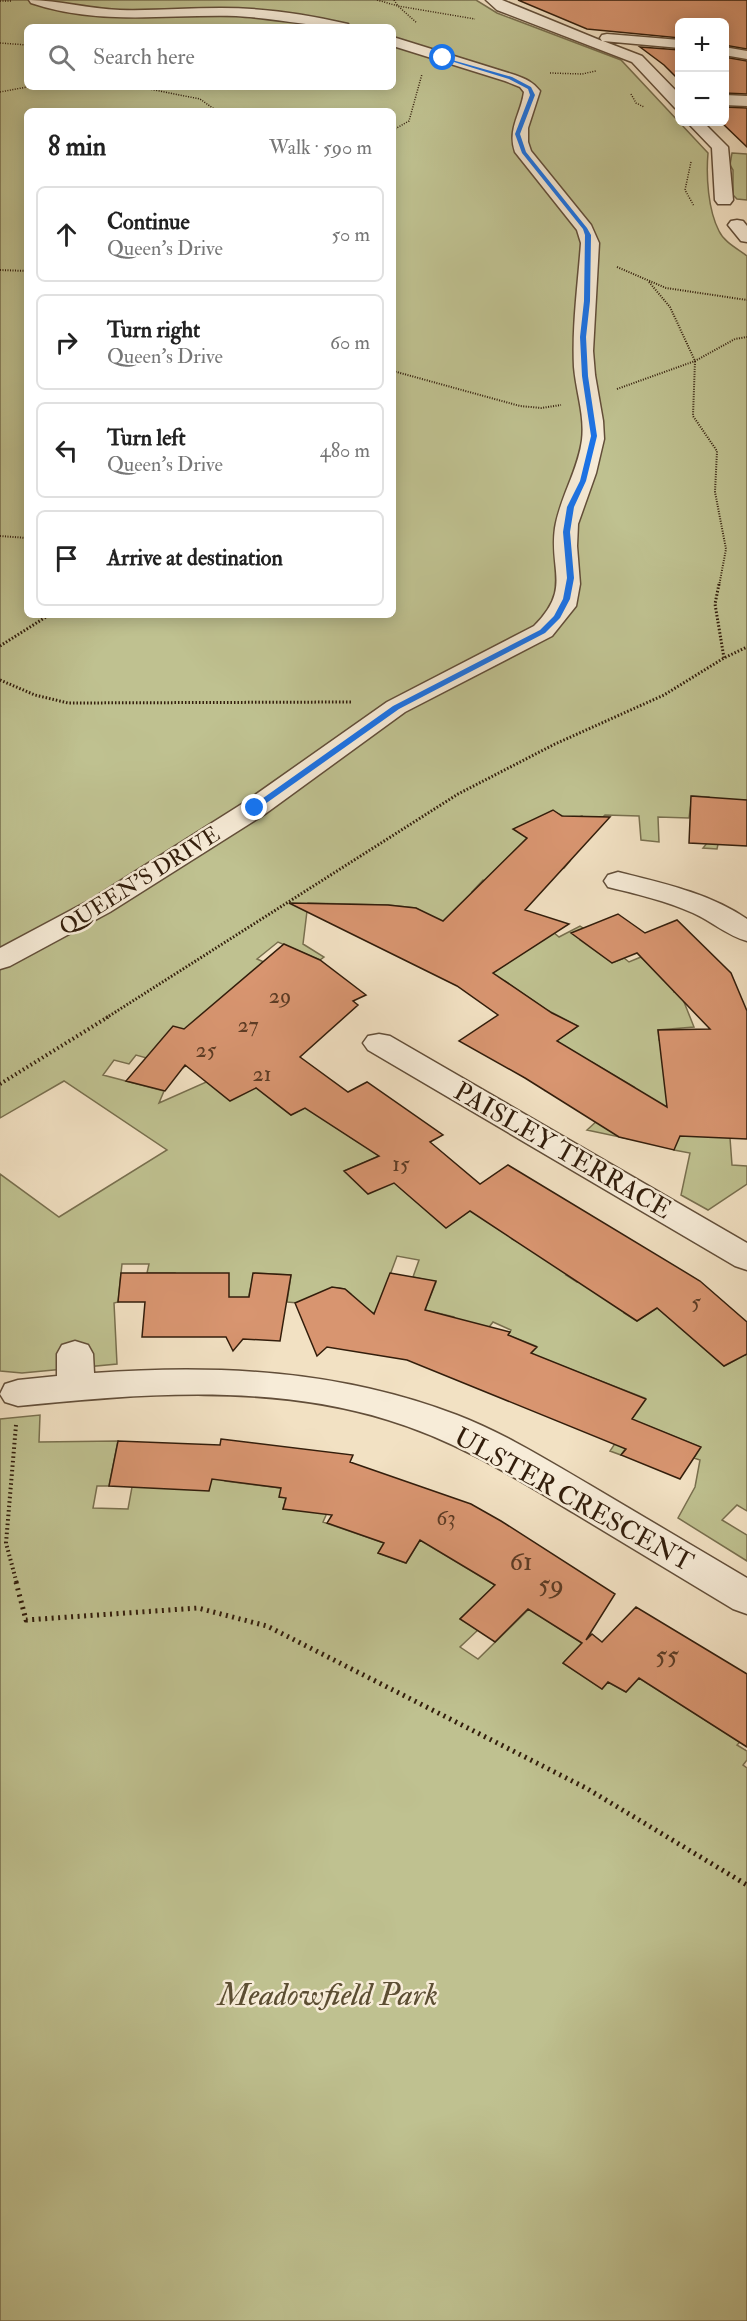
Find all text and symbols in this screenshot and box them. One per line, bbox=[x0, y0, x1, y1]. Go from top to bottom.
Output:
map controls bbox=[675, 18, 729, 126]
button: + bbox=[675, 18, 729, 72]
search box bbox=[24, 24, 396, 90]
icon: search bbox=[45, 41, 78, 74]
text: Search here bbox=[93, 43, 195, 71]
route start bbox=[429, 44, 455, 70]
button: − bbox=[675, 72, 729, 126]
text: 8 min bbox=[48, 131, 106, 163]
text: Walk · 590 m bbox=[269, 135, 372, 160]
text: Continue bbox=[107, 208, 190, 236]
icon: ahead bbox=[50, 218, 83, 251]
text: 50 m bbox=[331, 222, 370, 247]
text: Queen's Drive bbox=[107, 236, 223, 261]
text: Turn right bbox=[107, 316, 200, 344]
icon: right bbox=[50, 326, 83, 359]
text: 60 m bbox=[330, 330, 370, 355]
text: Queen's Drive bbox=[107, 344, 223, 369]
text: Turn left bbox=[107, 424, 186, 452]
icon: left bbox=[50, 434, 83, 467]
text: 480 m bbox=[320, 438, 370, 463]
text: Queen's Drive bbox=[107, 452, 223, 477]
icon: arrive bbox=[50, 542, 83, 575]
text: Arrive at destination bbox=[107, 544, 283, 572]
route end bbox=[241, 794, 267, 820]
street label: QUEEN'S DRIVE bbox=[54, 820, 225, 942]
house number: 29 bbox=[269, 982, 291, 1010]
house number: 27 bbox=[237, 1011, 259, 1039]
house number: 25 bbox=[196, 1036, 217, 1064]
house number: 21 bbox=[252, 1060, 272, 1088]
street label: PAISLEY TERRACE bbox=[448, 1076, 677, 1226]
house number: 15 bbox=[392, 1150, 410, 1178]
house number: 5 bbox=[691, 1288, 701, 1316]
street label: ULSTER CRESCENT bbox=[448, 1421, 699, 1579]
house number: 63 bbox=[436, 1504, 456, 1532]
house number: 61 bbox=[509, 1545, 533, 1578]
house number: 59 bbox=[538, 1568, 564, 1601]
house number: 55 bbox=[655, 1639, 679, 1672]
park label: Meadowfield Park bbox=[216, 1975, 438, 2015]

